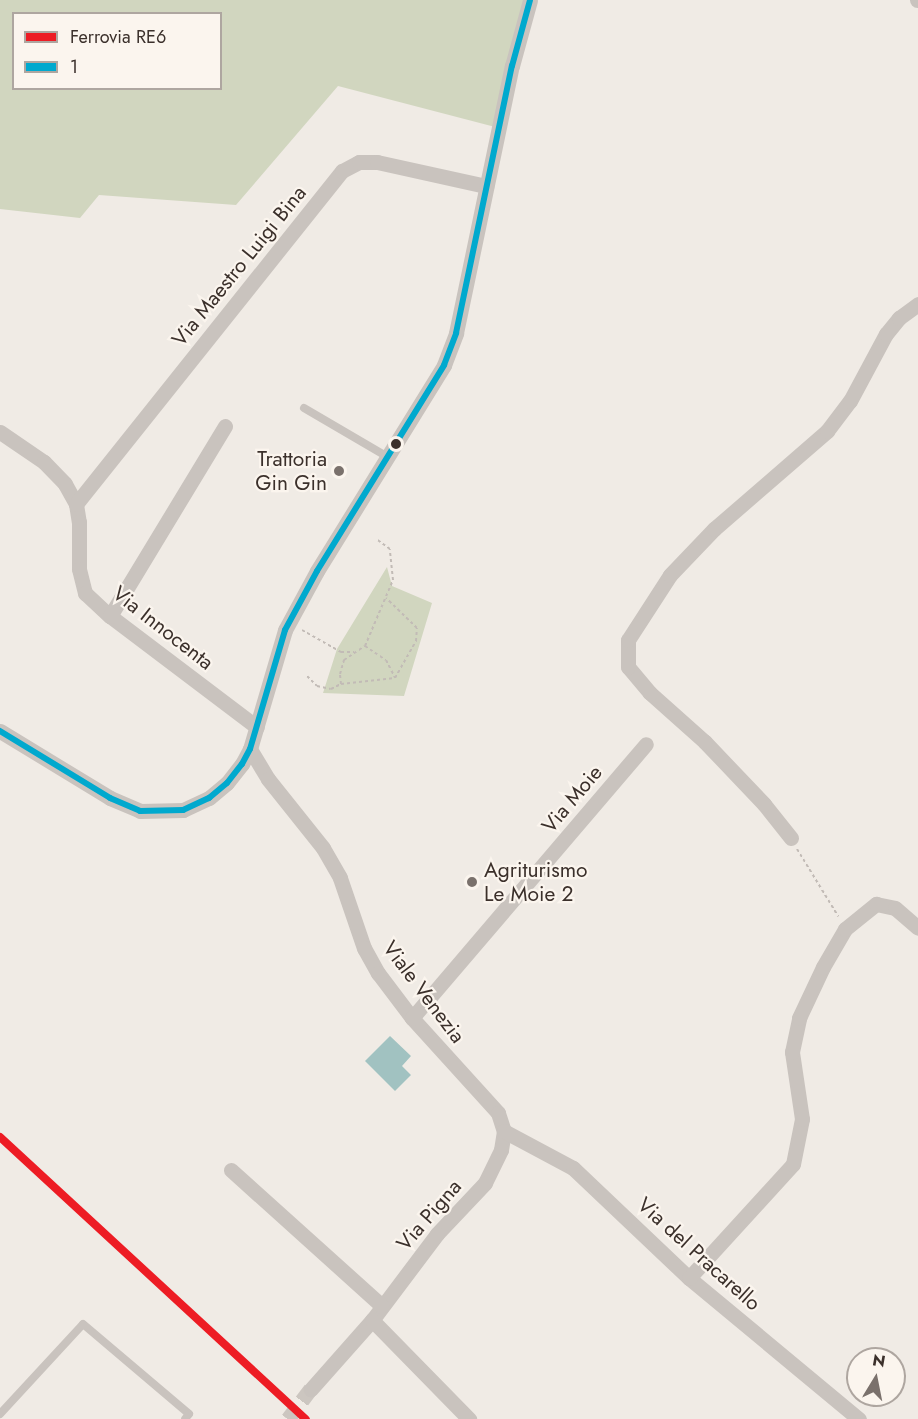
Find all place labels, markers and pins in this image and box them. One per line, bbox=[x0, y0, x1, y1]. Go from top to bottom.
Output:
unlabelled marker bbox=[390, 438, 402, 450]
place label: Trattoria Gin Gin bbox=[255, 446, 327, 496]
marker: Trattoria Gin Gin bbox=[332, 464, 346, 478]
place label: Agriturismo Le Moie 2 bbox=[484, 857, 588, 907]
marker: Agriturismo Le Moie 2 bbox=[465, 875, 479, 889]

